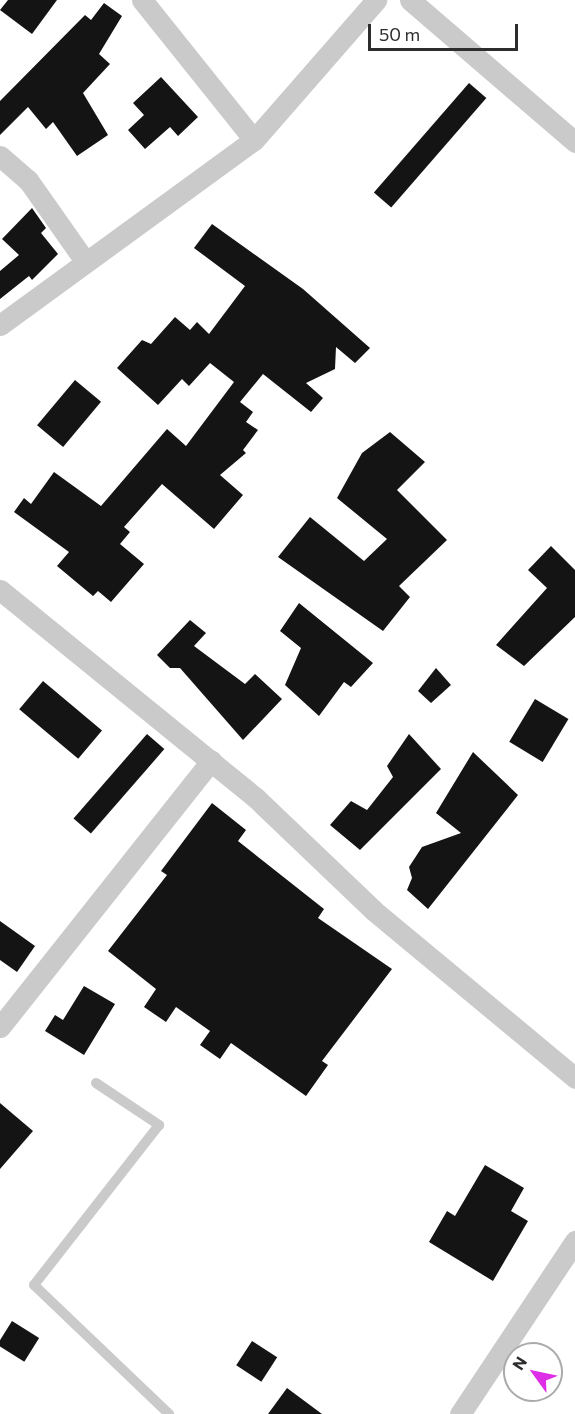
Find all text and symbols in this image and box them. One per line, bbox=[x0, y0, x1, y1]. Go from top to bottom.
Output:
scale bar bbox=[371, 12, 521, 50]
text: 50 m bbox=[379, 23, 420, 45]
north arrow bbox=[503, 1342, 563, 1402]
text: N bbox=[508, 1353, 530, 1373]

